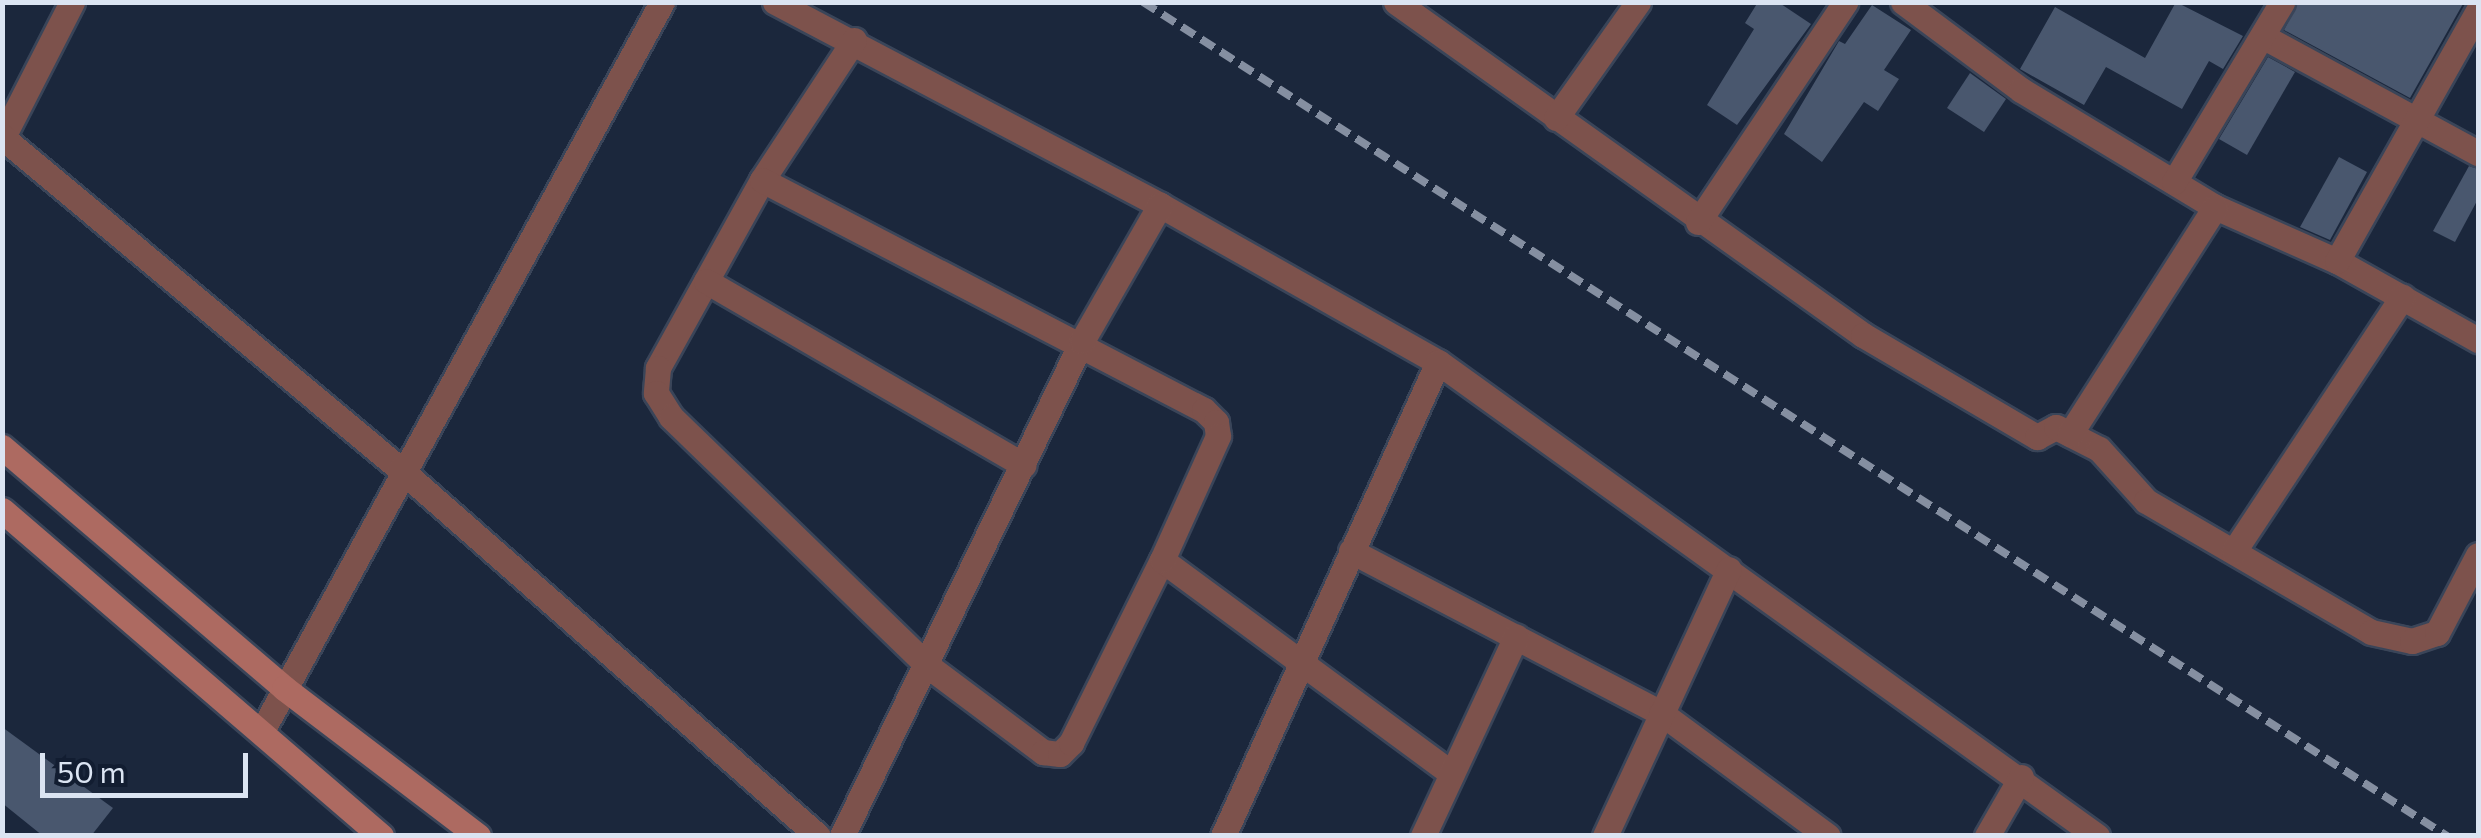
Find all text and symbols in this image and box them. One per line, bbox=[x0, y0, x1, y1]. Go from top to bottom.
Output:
scale bar bbox=[45, 733, 252, 795]
text: 50 m bbox=[57, 752, 126, 789]

